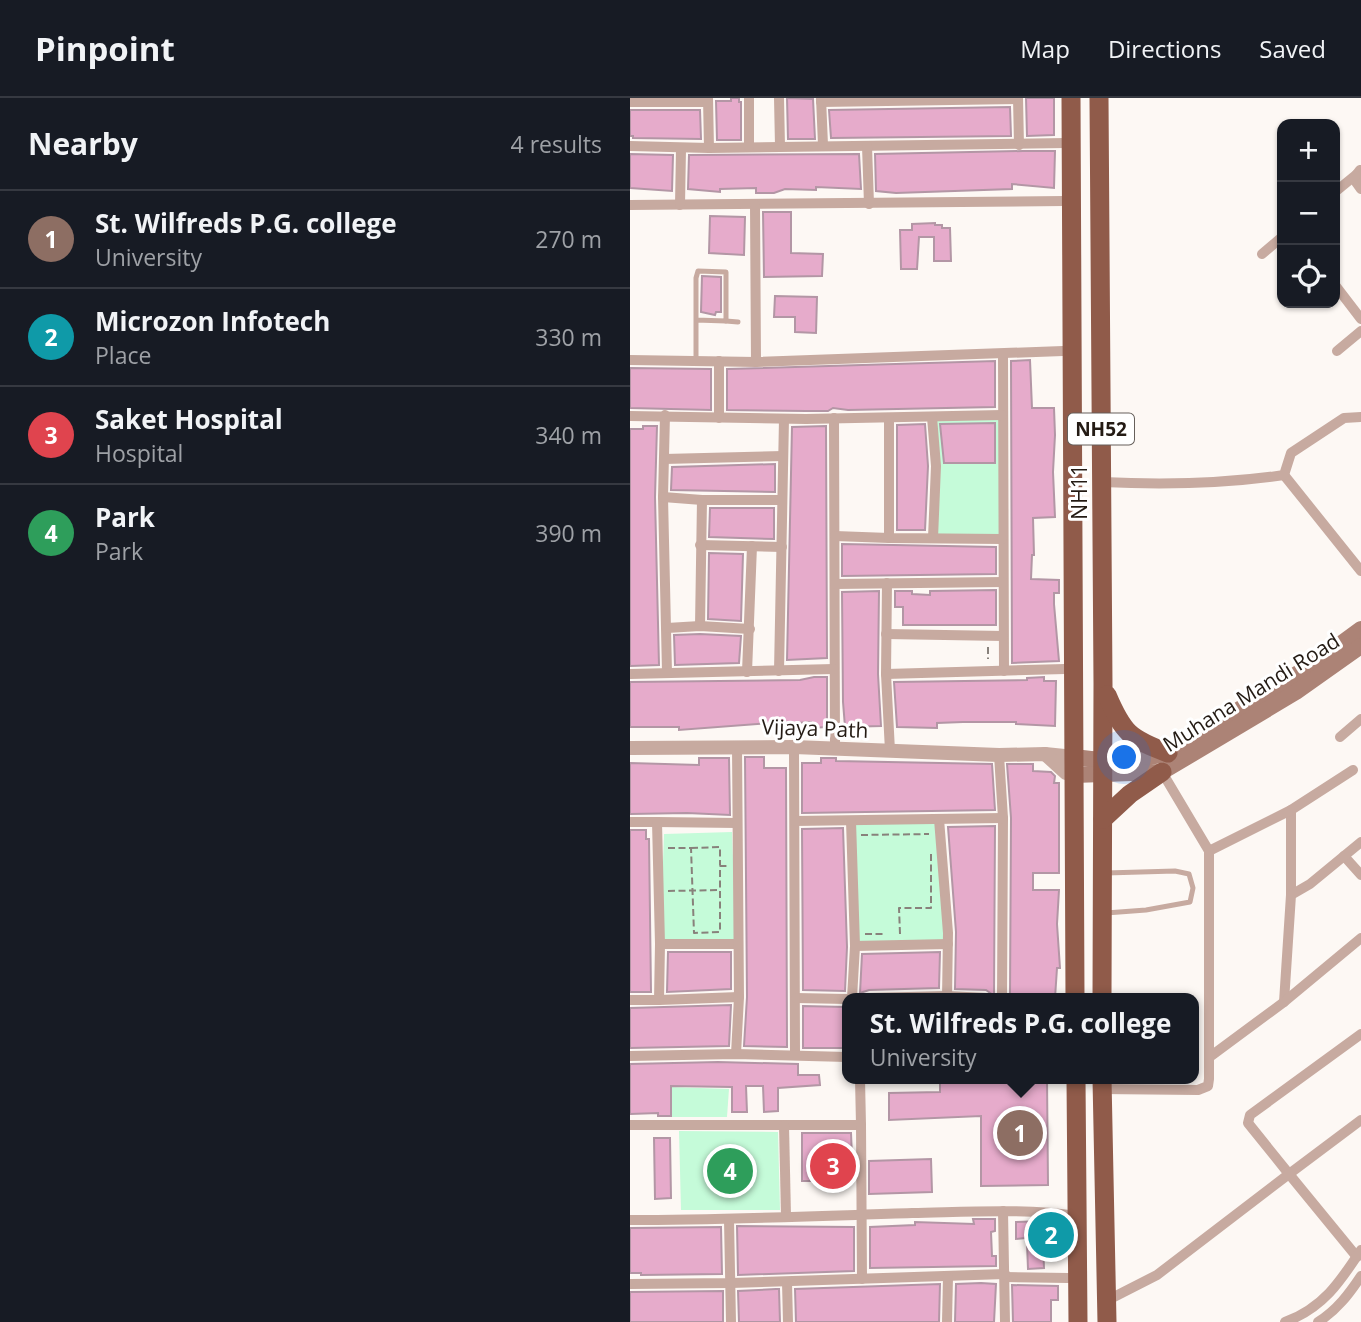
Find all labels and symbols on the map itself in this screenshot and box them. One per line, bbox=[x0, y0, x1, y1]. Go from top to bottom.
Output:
road number: NH52 bbox=[1068, 414, 1134, 444]
street label: NH11 bbox=[1065, 464, 1093, 520]
street label: Muhana Mandi Road bbox=[1157, 626, 1345, 758]
street label: Vijaya Path bbox=[761, 712, 869, 744]
your location bbox=[1107, 740, 1141, 774]
pin: 1 bbox=[997, 1107, 1043, 1159]
pin: 3 bbox=[810, 1140, 856, 1192]
pin: 4 bbox=[707, 1145, 753, 1197]
pin: 2 bbox=[1028, 1209, 1074, 1261]

